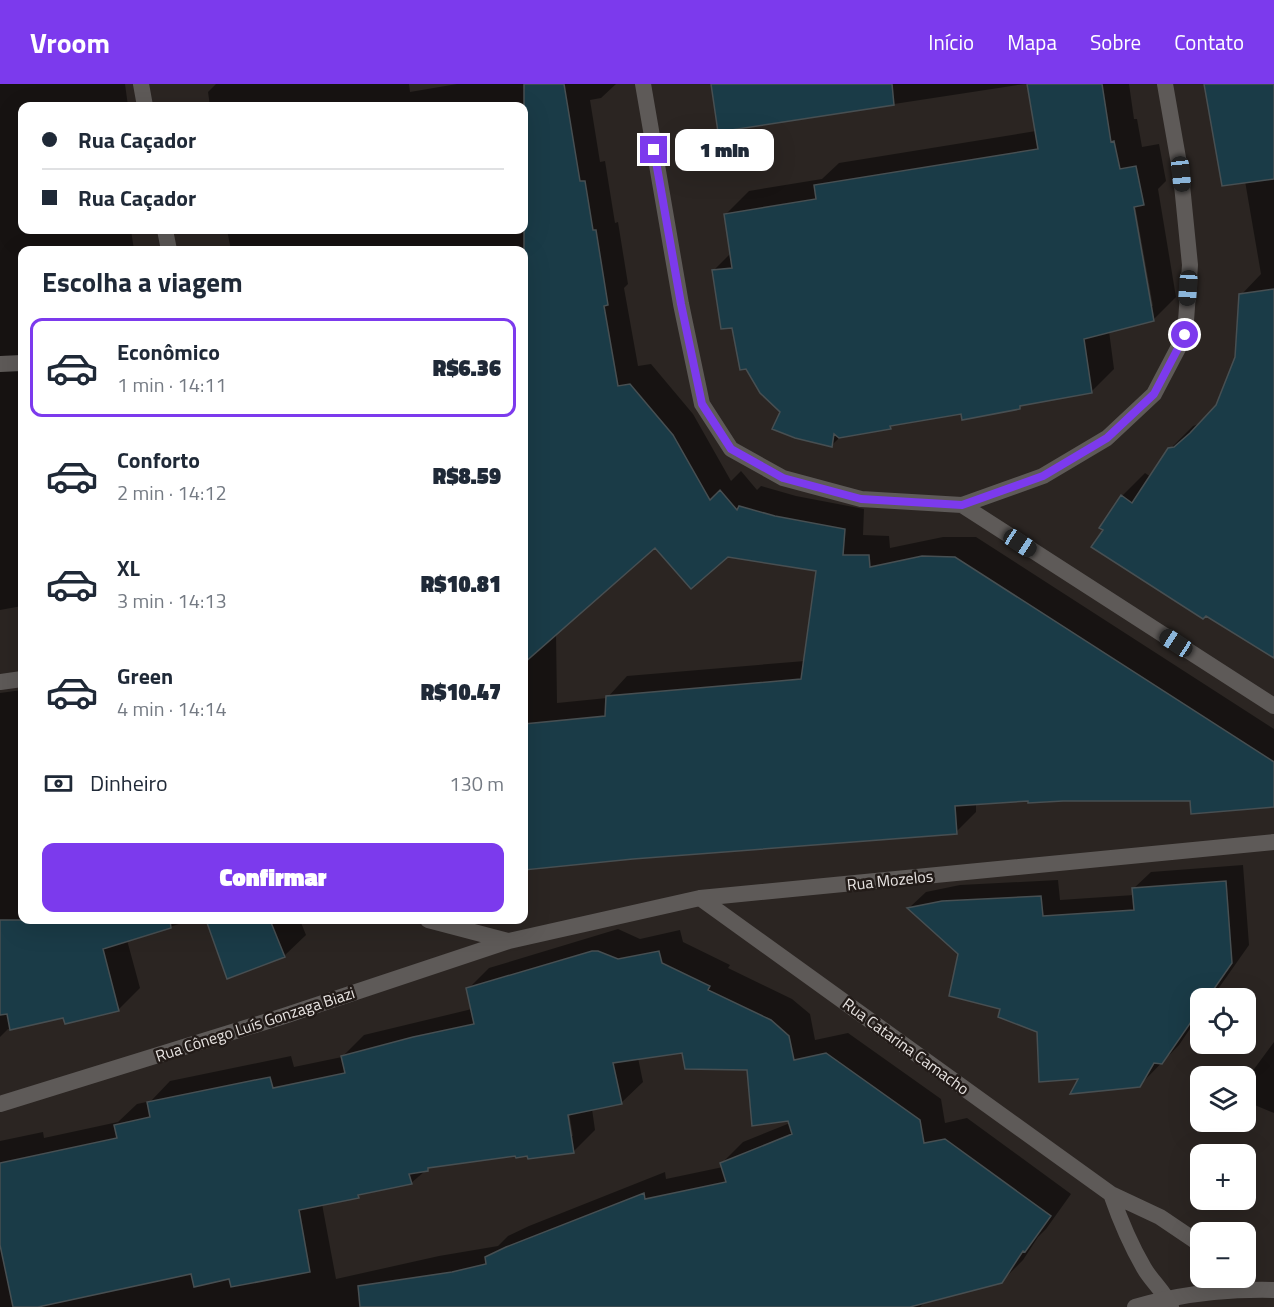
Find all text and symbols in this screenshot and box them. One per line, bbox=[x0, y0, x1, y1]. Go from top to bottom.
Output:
text: Vroom bbox=[30, 21, 110, 64]
text: Início bbox=[928, 26, 974, 58]
text: Mapa bbox=[1007, 26, 1057, 58]
text: Sobre bbox=[1090, 26, 1141, 58]
text: Contato bbox=[1174, 26, 1244, 58]
text: Rua Caçador bbox=[78, 123, 196, 157]
callout: 1 min bbox=[675, 129, 774, 171]
text: 1 min bbox=[700, 134, 749, 165]
route end bbox=[640, 136, 667, 163]
car bbox=[1170, 155, 1192, 193]
text: Rua Caçador bbox=[78, 181, 196, 215]
text: Escolha a viagem bbox=[42, 261, 243, 302]
car bbox=[1178, 269, 1198, 307]
route start bbox=[1171, 321, 1198, 348]
text: Econômico bbox=[117, 335, 220, 369]
icon: car bbox=[45, 341, 99, 395]
text: R$6.36 bbox=[433, 351, 501, 385]
text: 1 min · 14:11 bbox=[117, 369, 227, 400]
text: Conforto bbox=[117, 443, 200, 477]
icon: car bbox=[45, 449, 99, 503]
text: R$8.59 bbox=[433, 459, 501, 493]
text: 2 min · 14:12 bbox=[117, 477, 227, 508]
car bbox=[1000, 526, 1040, 560]
text: XL bbox=[117, 551, 140, 585]
icon: car bbox=[45, 557, 99, 611]
text: R$10.81 bbox=[421, 567, 501, 601]
text: 3 min · 14:13 bbox=[117, 585, 227, 616]
car bbox=[1156, 626, 1196, 660]
text: Green bbox=[117, 659, 173, 693]
icon: car bbox=[45, 665, 99, 719]
text: R$10.47 bbox=[421, 675, 501, 709]
text: 4 min · 14:14 bbox=[117, 693, 227, 724]
text: Dinheiro bbox=[90, 766, 168, 800]
icon: cash bbox=[42, 767, 75, 800]
text: 130 m bbox=[449, 768, 504, 799]
button: Confirmar bbox=[42, 843, 504, 912]
street label: Rua Mozelos bbox=[846, 864, 934, 896]
street label: Rua Cônego Luís Gonzaga Biazi bbox=[152, 980, 358, 1068]
map controls bbox=[1190, 988, 1256, 1288]
button: locate bbox=[1190, 988, 1256, 1054]
street label: Rua Catarina Camacho bbox=[838, 992, 974, 1100]
button: layers bbox=[1190, 1066, 1256, 1132]
button: + bbox=[1190, 1144, 1256, 1210]
button: − bbox=[1190, 1222, 1256, 1288]

